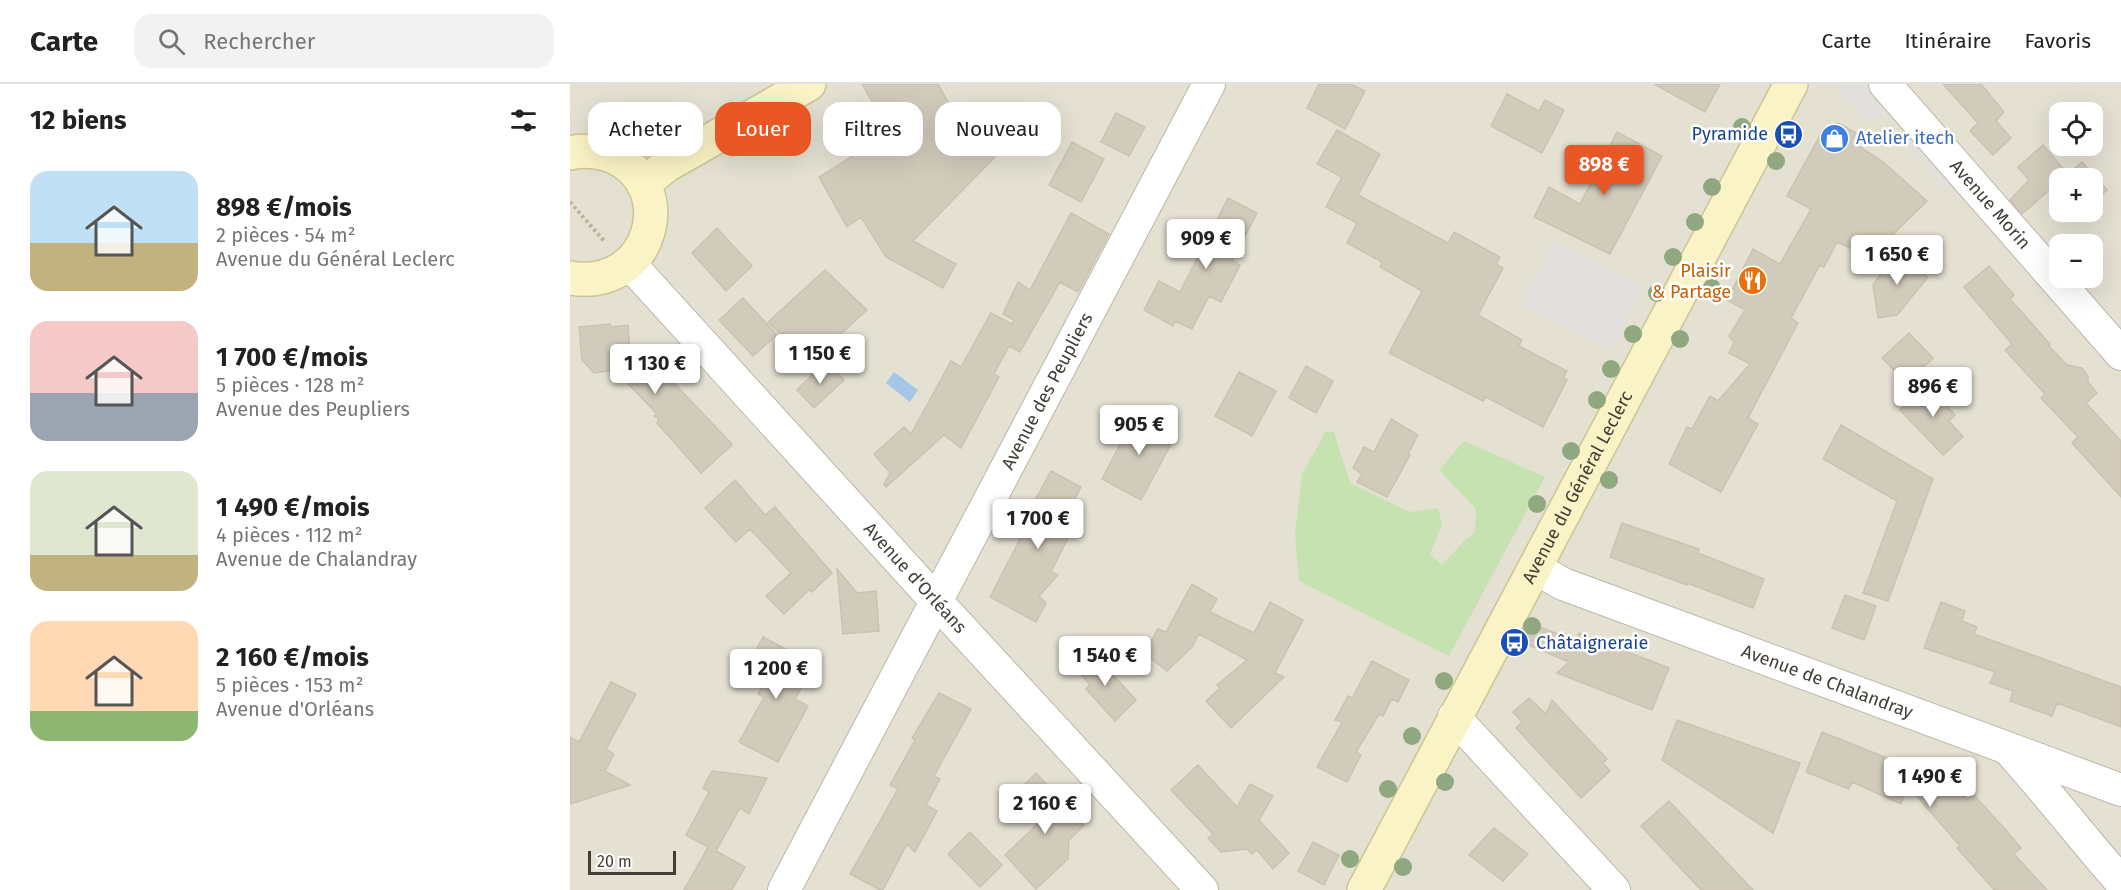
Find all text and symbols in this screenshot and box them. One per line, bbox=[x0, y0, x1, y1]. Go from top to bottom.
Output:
search box bbox=[134, 14, 554, 68]
text: Carte bbox=[30, 25, 98, 58]
icon: search bbox=[155, 25, 188, 58]
text: Rechercher bbox=[203, 28, 315, 55]
text: Carte bbox=[1822, 28, 1871, 54]
text: Itinéraire bbox=[1904, 28, 1991, 54]
text: Favoris bbox=[2024, 28, 2091, 54]
chip: Acheter bbox=[588, 102, 703, 156]
chip: Louer bbox=[715, 102, 811, 156]
chip: Filtres bbox=[823, 102, 923, 156]
chip: Nouveau bbox=[935, 102, 1061, 156]
map controls bbox=[2049, 102, 2103, 288]
button: locate bbox=[2049, 102, 2103, 156]
icon: filters bbox=[507, 104, 540, 137]
text: 12 biens bbox=[30, 105, 126, 136]
bus stop icon: Pyramide bbox=[1773, 118, 1805, 150]
shop icon: Atelier itech bbox=[1819, 122, 1851, 154]
place label: Pyramide bbox=[1692, 123, 1768, 145]
place label: Atelier itech bbox=[1856, 127, 1955, 149]
pin: 898 € bbox=[1562, 145, 1646, 196]
text: 898 € bbox=[1579, 152, 1629, 176]
street label: Avenue Morin bbox=[1945, 155, 2035, 254]
button: + bbox=[2049, 168, 2103, 222]
text: 898 €/mois bbox=[216, 192, 352, 223]
icon: home bbox=[78, 195, 150, 267]
pin: 909 € bbox=[1164, 219, 1248, 270]
text: 2 pièces · 54 m² bbox=[216, 223, 355, 247]
text: 909 € bbox=[1181, 226, 1231, 250]
button: − bbox=[2049, 234, 2103, 288]
pin: 1 650 € bbox=[1842, 235, 1952, 286]
text: 1 650 € bbox=[1865, 242, 1929, 266]
text: Avenue du Général Leclerc bbox=[216, 247, 455, 271]
place label: Plaisir & Partage bbox=[1652, 260, 1731, 303]
restaurant icon: Plaisir & Partage bbox=[1736, 265, 1768, 297]
street label: Avenue des Peupliers bbox=[997, 309, 1097, 473]
pin: 1 150 € bbox=[765, 334, 875, 385]
text: 1 150 € bbox=[789, 341, 851, 365]
text: 1 700 €/mois bbox=[216, 342, 368, 373]
pin: 1 130 € bbox=[600, 344, 710, 395]
icon: home bbox=[78, 345, 150, 417]
text: 1 130 € bbox=[624, 351, 686, 375]
pin: 896 € bbox=[1891, 367, 1975, 418]
text: 5 pièces · 128 m² bbox=[216, 373, 364, 397]
text: 896 € bbox=[1908, 374, 1958, 398]
street label: Avenue du Général Leclerc bbox=[1517, 387, 1638, 587]
text: Avenue des Peupliers bbox=[216, 397, 410, 421]
pin: 905 € bbox=[1097, 405, 1181, 456]
text: 905 € bbox=[1114, 412, 1164, 436]
text: 1 490 €/mois bbox=[216, 492, 369, 523]
icon: home bbox=[78, 495, 150, 567]
pin: 1 700 € bbox=[983, 499, 1093, 550]
text: 1 700 € bbox=[1006, 506, 1070, 530]
street label: Avenue d'Orléans bbox=[859, 518, 971, 638]
text: 4 pièces · 112 m² bbox=[216, 523, 362, 547]
text: Avenue de Chalandray bbox=[216, 547, 417, 571]
bus stop icon: Châtaigneraie bbox=[1499, 627, 1531, 659]
place label: Châtaigneraie bbox=[1536, 632, 1648, 654]
pin: 1 540 € bbox=[1050, 636, 1160, 687]
street label: Avenue de Chalandray bbox=[1739, 640, 1916, 723]
text: 2 160 €/mois bbox=[216, 642, 369, 673]
text: 1 540 € bbox=[1073, 643, 1137, 667]
icon: home bbox=[78, 645, 150, 717]
pin: 1 200 € bbox=[721, 649, 831, 700]
text: 1 200 € bbox=[744, 656, 808, 680]
text: 5 pièces · 153 m² bbox=[216, 673, 363, 697]
text: Avenue d'Orléans bbox=[216, 697, 374, 721]
pin: 1 490 € bbox=[1875, 757, 1985, 808]
text: 1 490 € bbox=[1898, 764, 1962, 788]
pin: 2 160 € bbox=[990, 784, 1100, 835]
text: 2 160 € bbox=[1013, 791, 1077, 815]
scale bar bbox=[588, 848, 676, 876]
text: 20 m bbox=[597, 852, 632, 871]

